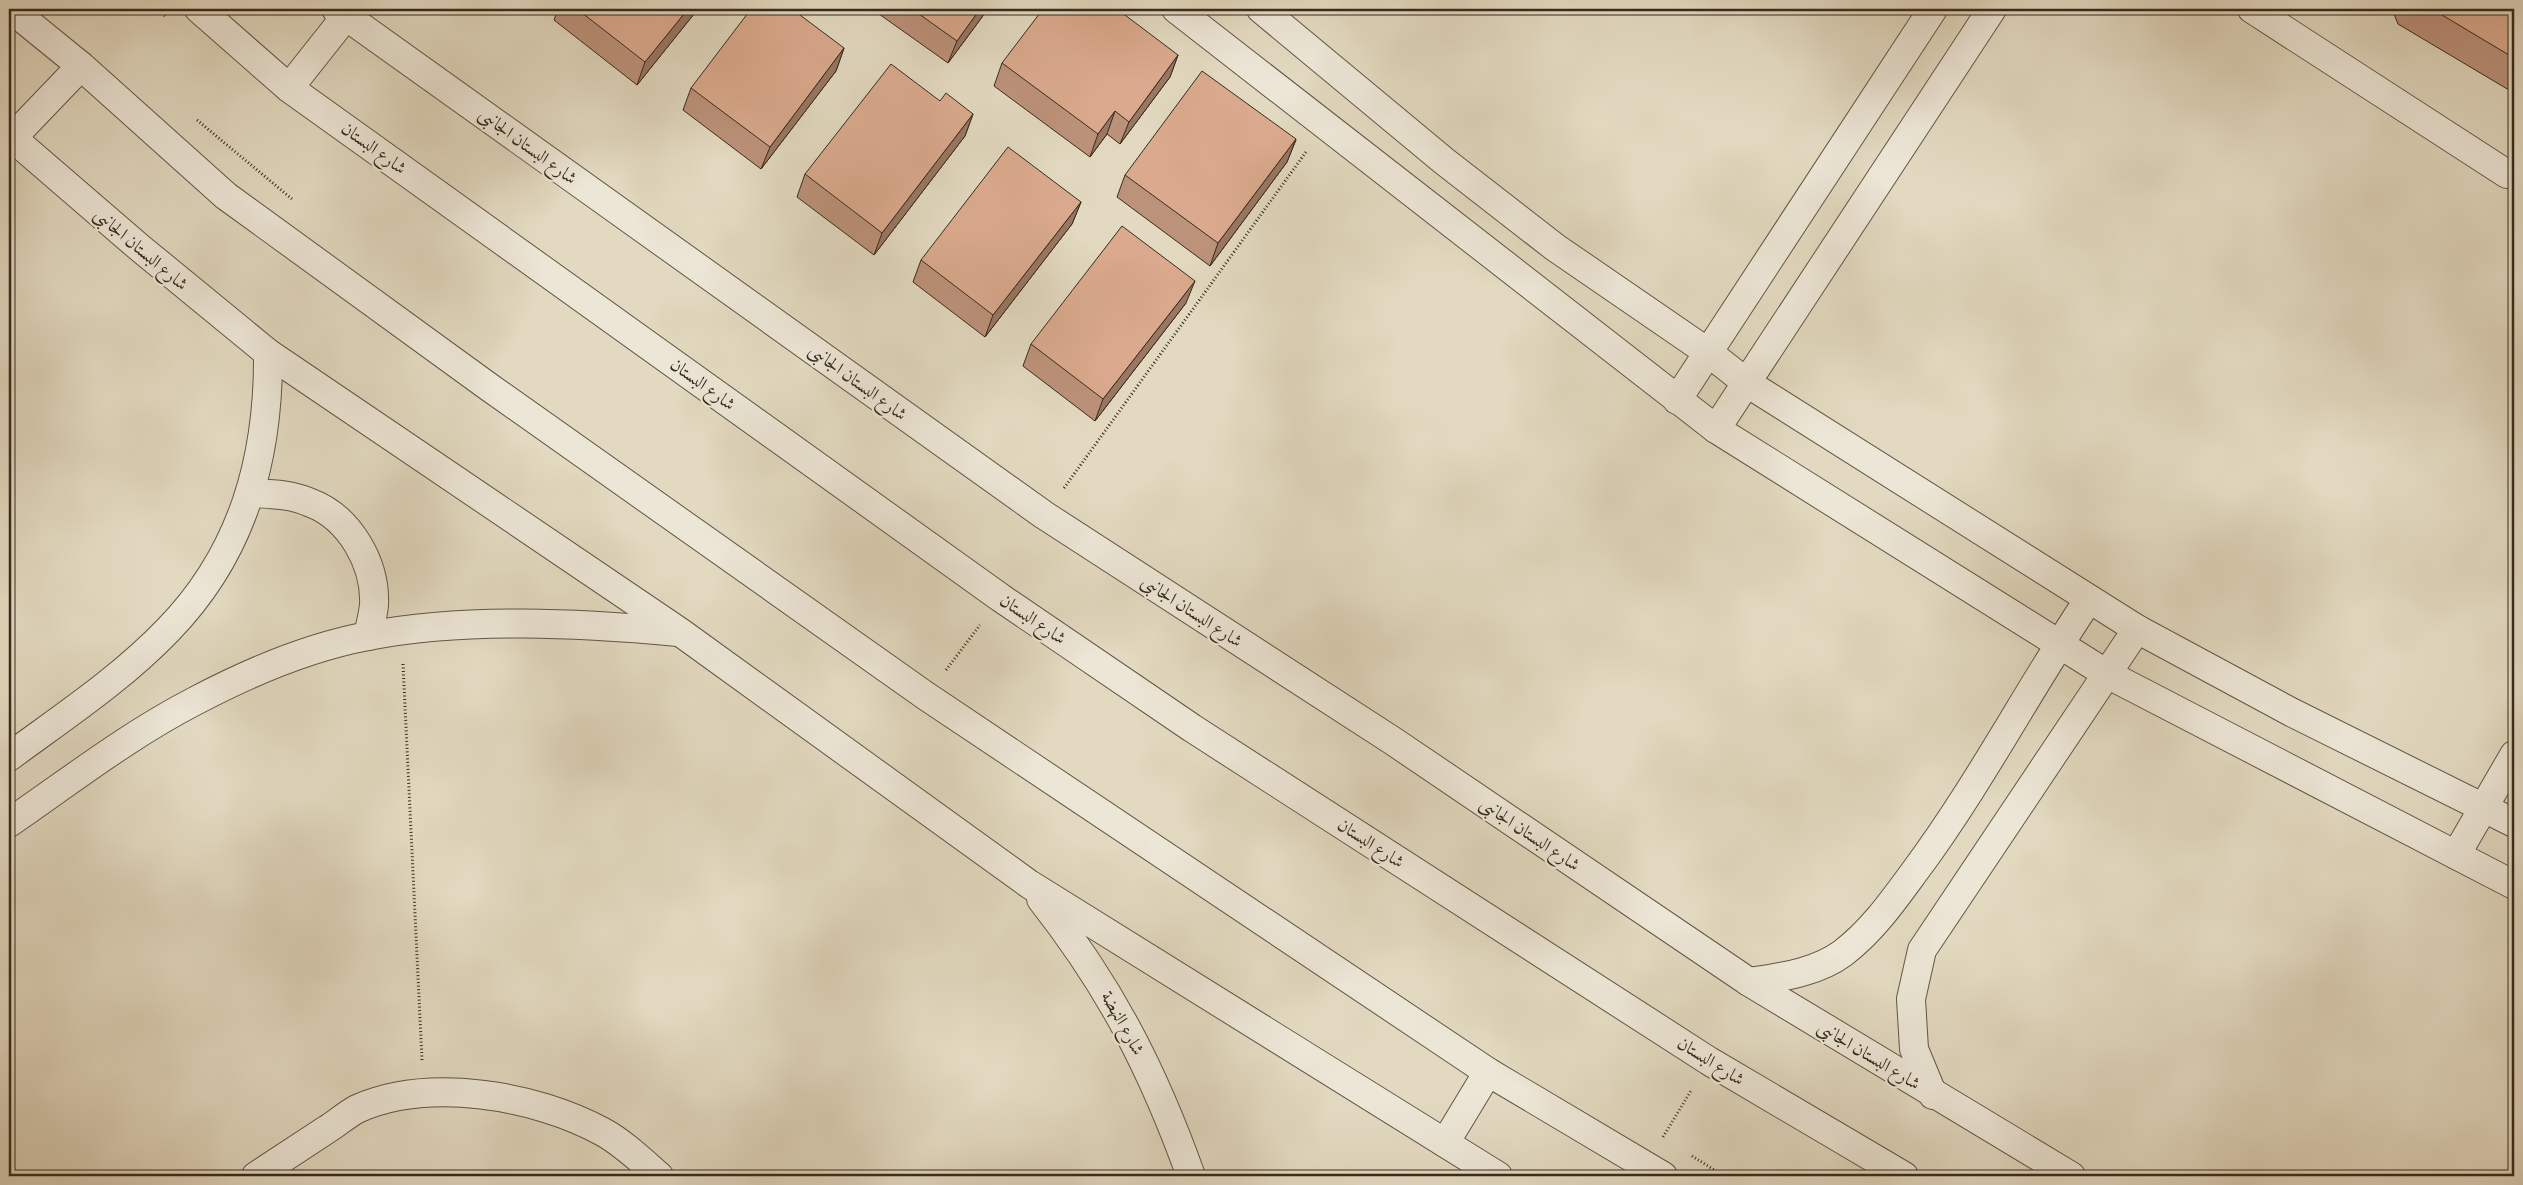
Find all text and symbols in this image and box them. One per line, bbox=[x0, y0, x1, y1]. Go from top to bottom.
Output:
street label: شارع البستان الجانبى bbox=[472, 102, 582, 192]
street label: شارع البستان bbox=[335, 116, 412, 182]
street label: شارع البستان الجانبى bbox=[87, 202, 193, 298]
street label: شارع البستان الجانبى bbox=[802, 338, 912, 428]
street label: شارع البستان bbox=[664, 352, 741, 418]
street label: شارع البستان الجانبى bbox=[1135, 569, 1247, 655]
street label: شارع البستان bbox=[993, 588, 1071, 652]
street label: شارع البستان الجانبى bbox=[1473, 791, 1585, 879]
street label: شارع البستان bbox=[1331, 812, 1409, 876]
street label: شارع النهضة bbox=[1093, 987, 1150, 1061]
street label: شارع البستان الجانبى bbox=[1811, 1015, 1925, 1098]
street label: شارع البستان bbox=[1671, 1031, 1749, 1094]

